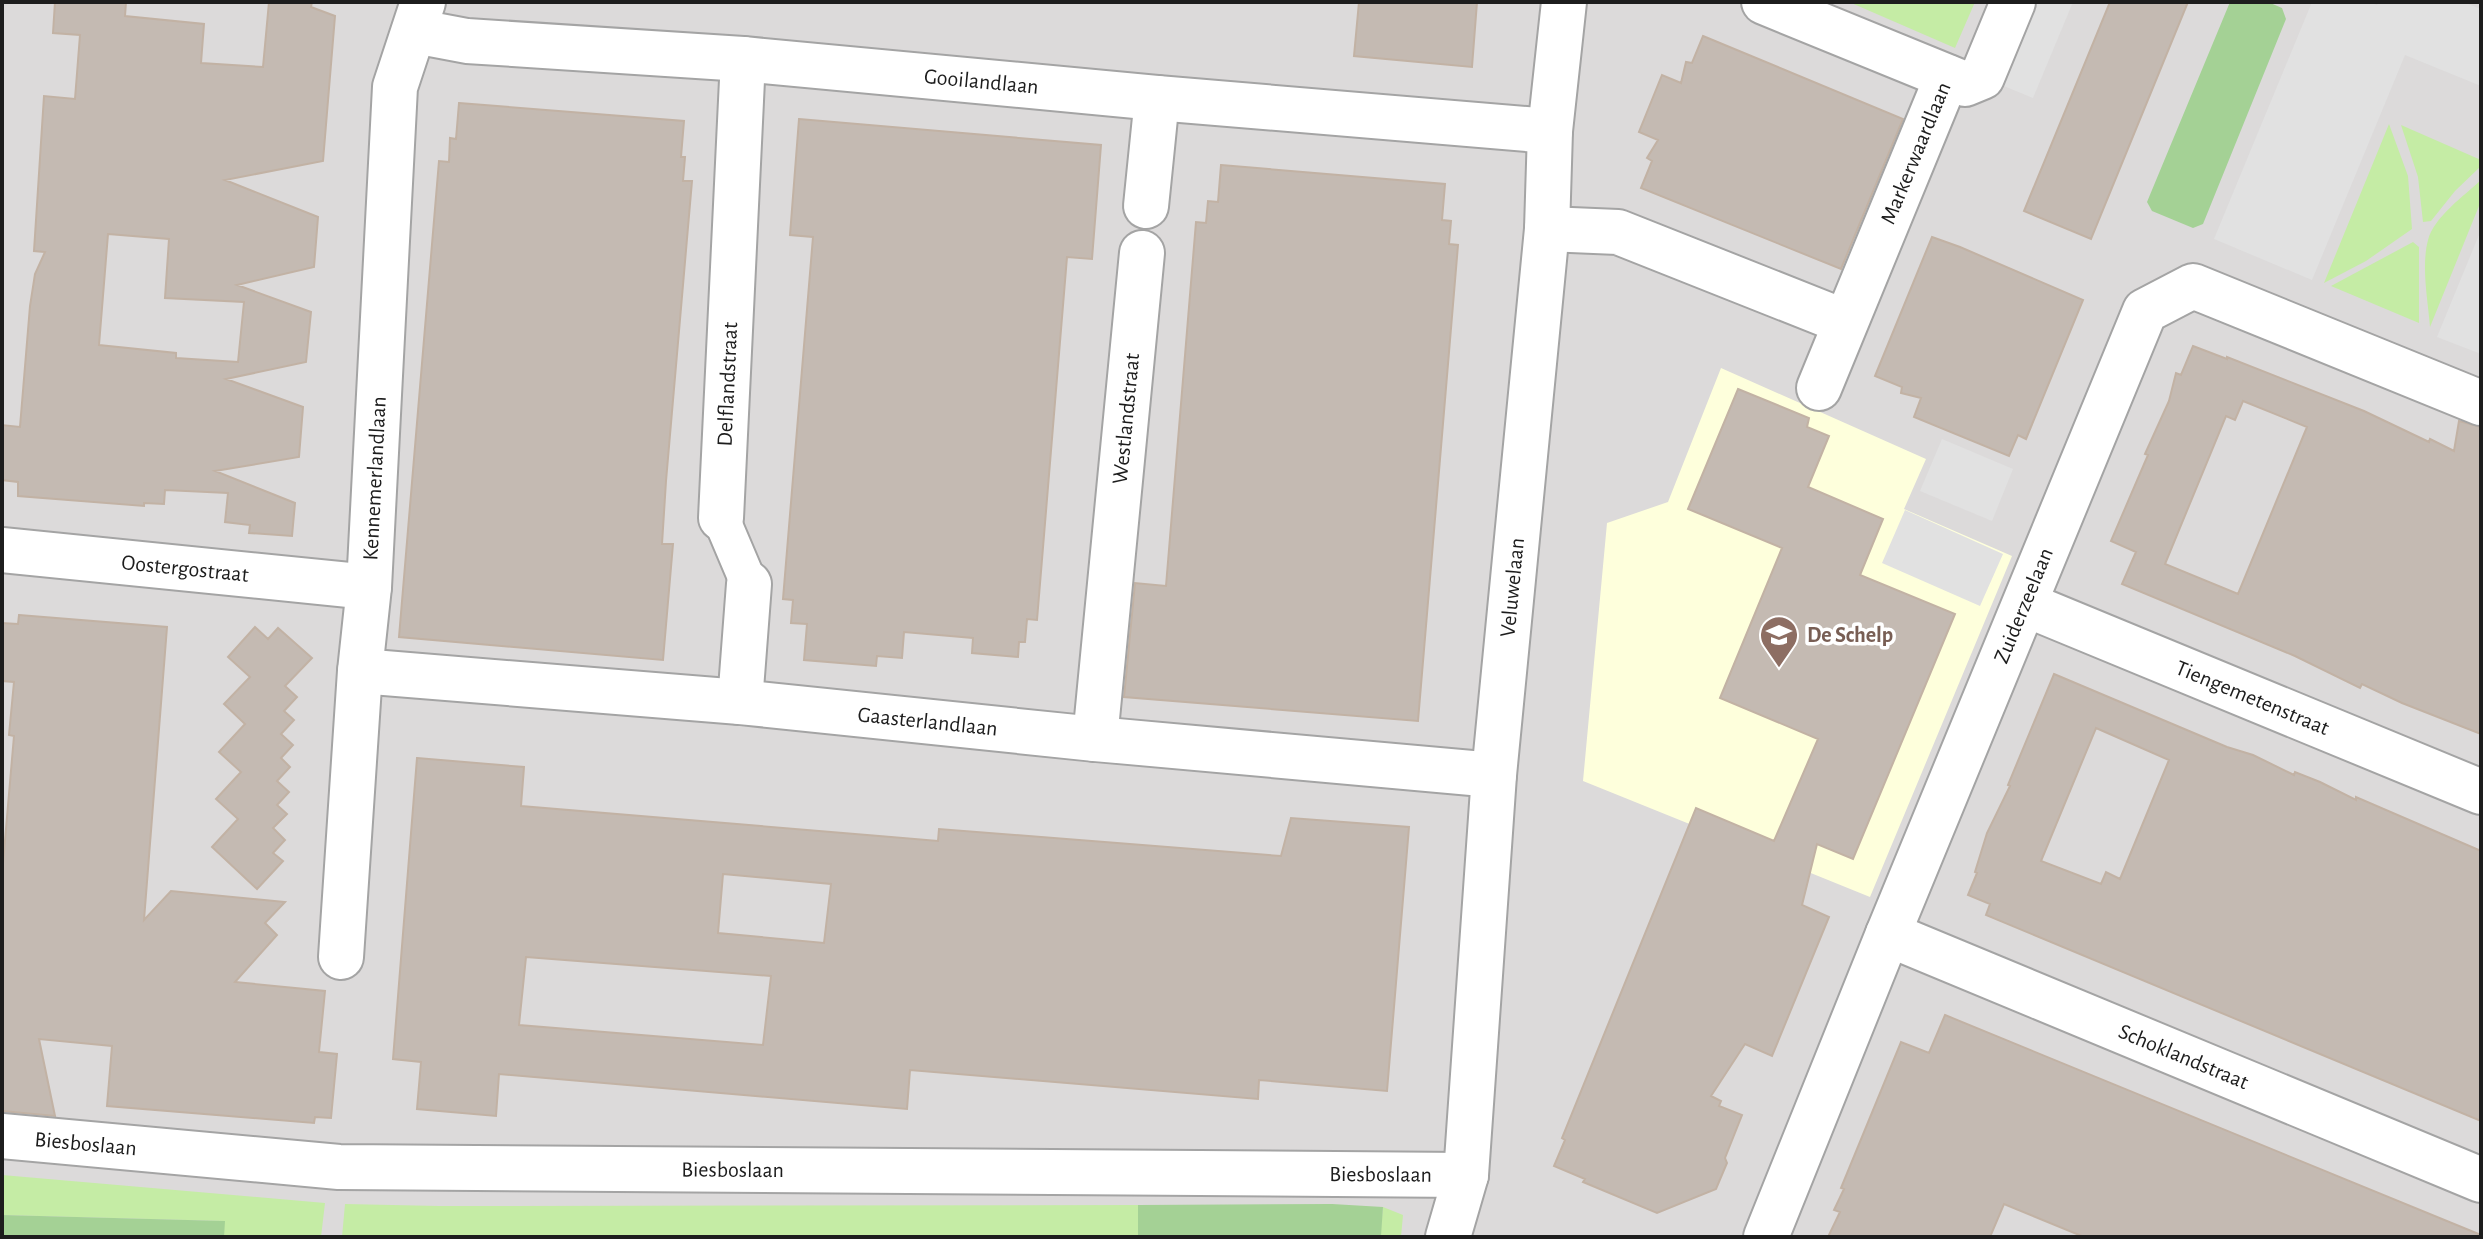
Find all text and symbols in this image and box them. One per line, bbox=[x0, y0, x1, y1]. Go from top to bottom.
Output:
street label: Gooilandlaan bbox=[923, 65, 1040, 98]
street label: Markerwaardlaan bbox=[1877, 79, 1955, 227]
street label: Delflandstraat bbox=[713, 321, 741, 447]
street label: Westlandstraat bbox=[1109, 352, 1143, 485]
street label: Kennemerlandlaan bbox=[359, 396, 390, 561]
street label: Veluwelaan bbox=[1496, 537, 1528, 638]
street label: Zuiderzeelaan bbox=[1990, 545, 2057, 666]
street label: Oostergostraat bbox=[120, 551, 250, 586]
school or university icon: De Schelp bbox=[1758, 614, 1800, 669]
place label: De Schelp bbox=[1807, 624, 1893, 646]
street label: Tiengemetenstraat bbox=[2172, 656, 2332, 739]
street label: Gaasterlandlaan bbox=[857, 703, 999, 740]
street label: Schoklandstraat bbox=[2115, 1020, 2252, 1093]
street label: Biesboslaan bbox=[34, 1128, 138, 1159]
street label: Biesboslaan bbox=[681, 1158, 784, 1181]
street label: Biesboslaan bbox=[1329, 1163, 1432, 1186]

